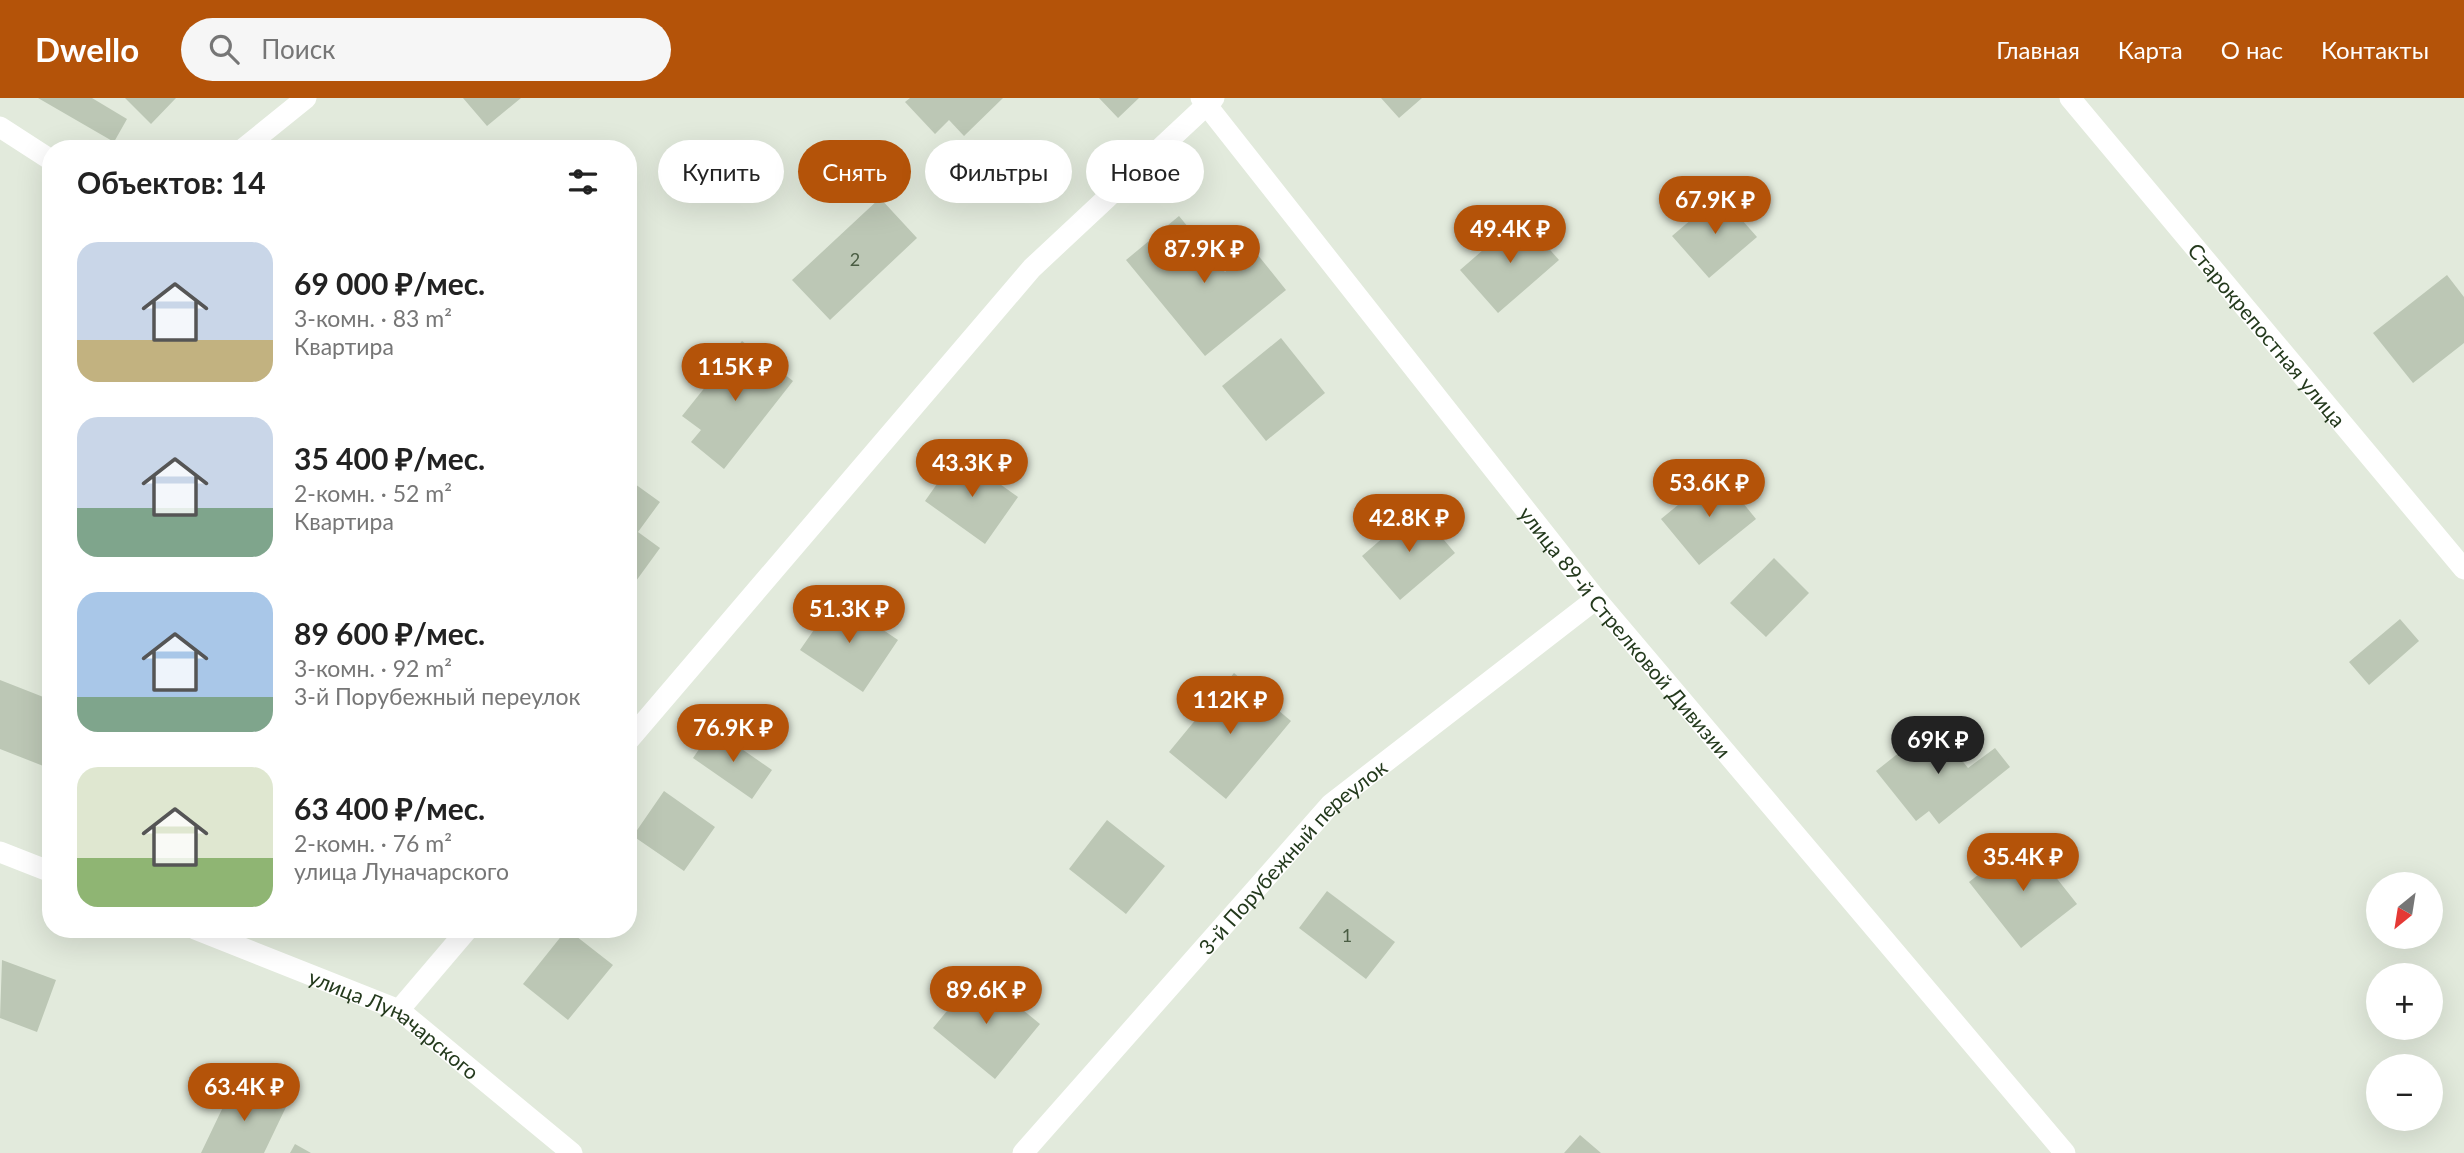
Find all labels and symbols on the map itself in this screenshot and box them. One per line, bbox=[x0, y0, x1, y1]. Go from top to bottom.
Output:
pin: 67.9K ₽ bbox=[1650, 176, 1780, 236]
pin: 49.4K ₽ bbox=[1445, 206, 1575, 265]
pin: 87.9K ₽ bbox=[1139, 226, 1269, 285]
street label: Старокрепостная улица bbox=[2184, 237, 2352, 431]
house number: 2 bbox=[850, 248, 860, 270]
pin: 115K ₽ bbox=[678, 344, 792, 403]
pin: 43.3K ₽ bbox=[907, 440, 1037, 499]
pin: 53.6K ₽ bbox=[1644, 460, 1774, 519]
pin: 42.8K ₽ bbox=[1344, 494, 1474, 554]
street label: улица 89-й Стрелковой Дивизии bbox=[1515, 501, 1737, 762]
pin: 51.3K ₽ bbox=[784, 586, 914, 645]
pin: 112K ₽ bbox=[1173, 676, 1287, 736]
pin: 76.9K ₽ bbox=[668, 704, 798, 764]
pin: 69K ₽ bbox=[1889, 716, 1987, 776]
street label: 3-й Порубежный переулок bbox=[1192, 753, 1391, 959]
pin: 35.4K ₽ bbox=[1958, 834, 2088, 893]
north arrow bbox=[2366, 872, 2443, 948]
house number: 1 bbox=[1342, 924, 1352, 946]
street label: улица Луначарского bbox=[305, 963, 485, 1084]
pin: 89.6K ₽ bbox=[921, 967, 1051, 1026]
pin: 63.4K ₽ bbox=[179, 1063, 309, 1123]

